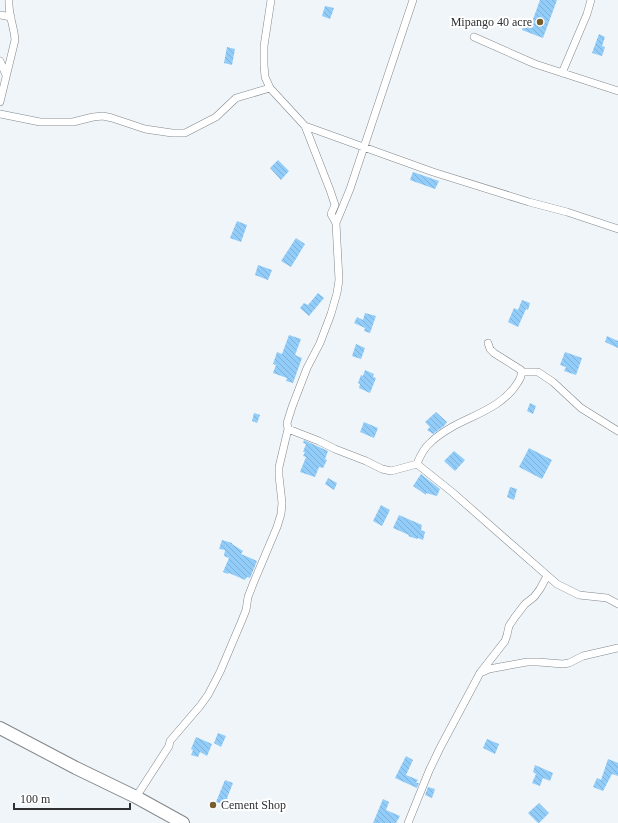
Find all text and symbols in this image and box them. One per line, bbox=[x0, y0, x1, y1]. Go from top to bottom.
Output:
place label: Mipango 40 acre bbox=[451, 15, 532, 29]
marker: Mipango 40 acre bbox=[535, 17, 545, 27]
scale bar bbox=[14, 785, 130, 811]
text: 100 m bbox=[20, 792, 51, 806]
place label: Cement Shop bbox=[221, 798, 286, 812]
marker: Cement Shop bbox=[208, 800, 218, 810]

